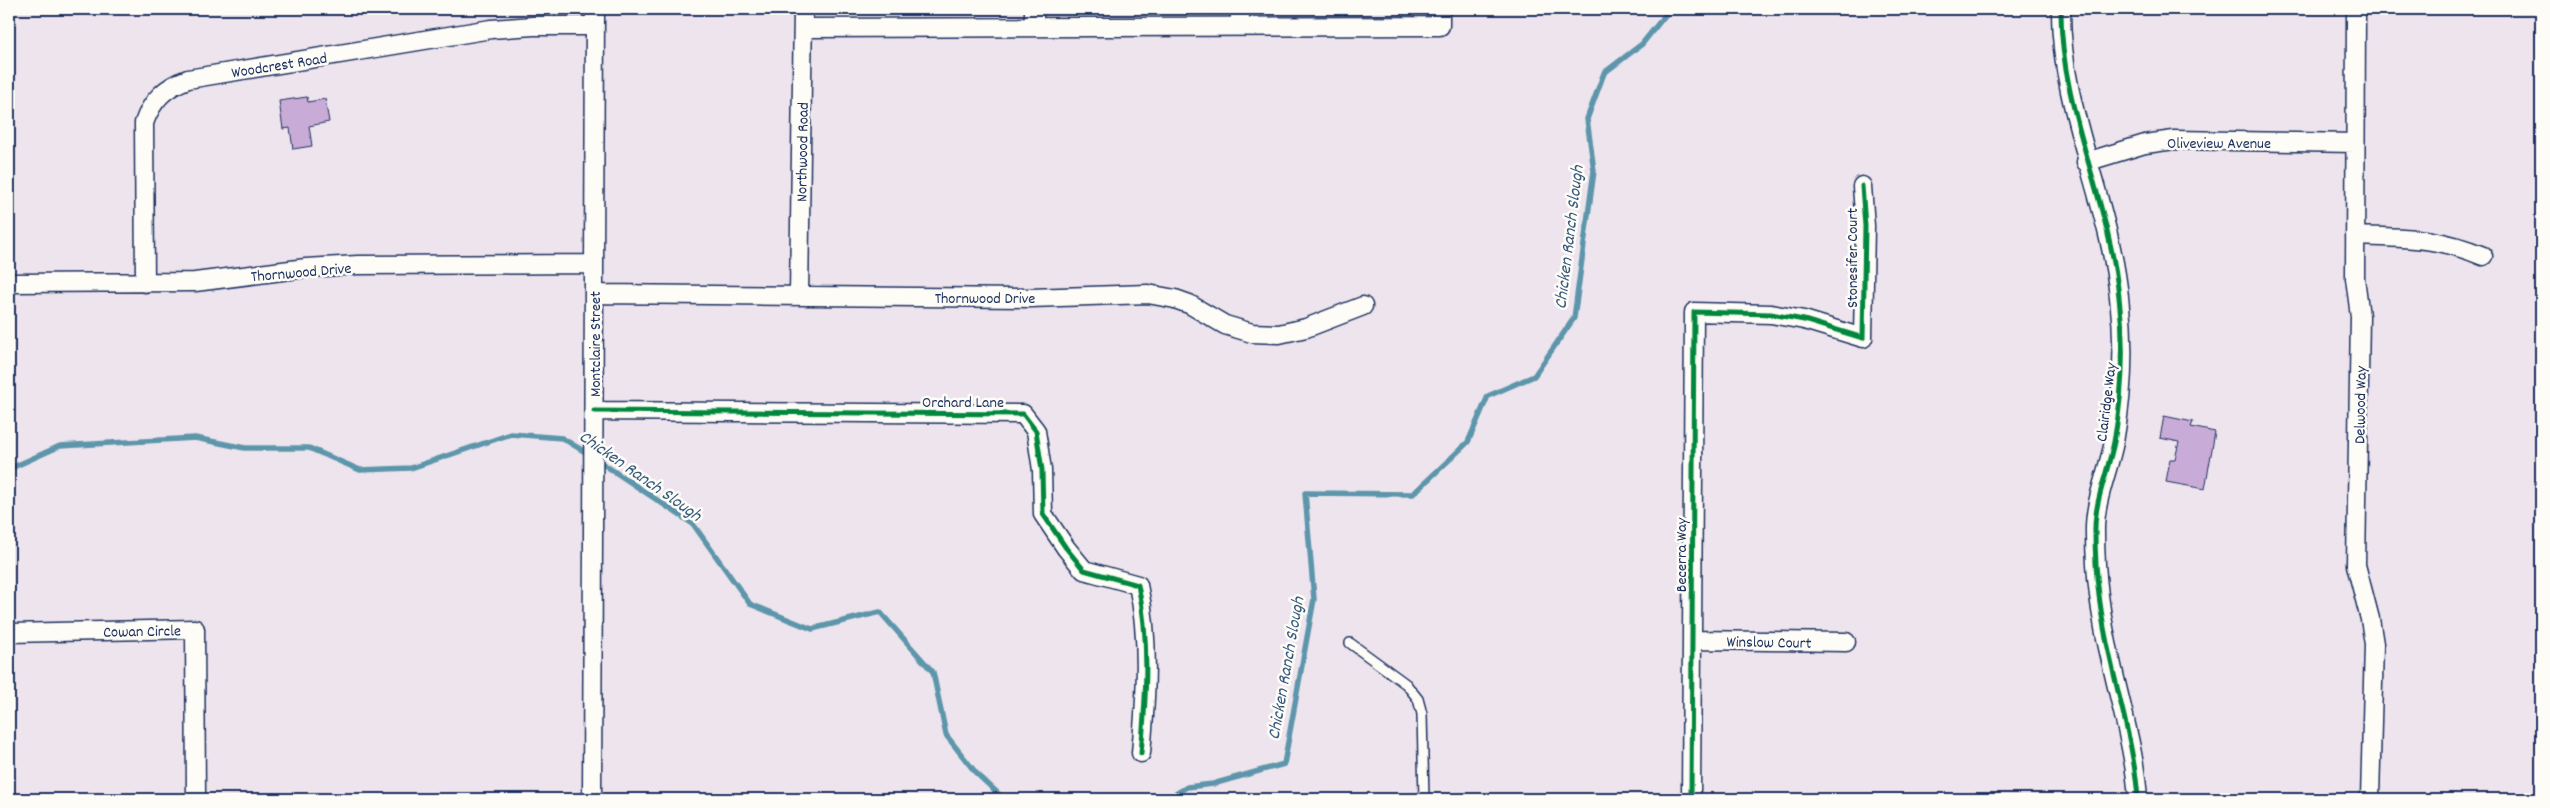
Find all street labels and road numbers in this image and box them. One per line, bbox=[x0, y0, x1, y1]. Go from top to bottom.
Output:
street label: Woodcrest Road bbox=[230, 48, 329, 85]
street label: Northwood Road bbox=[791, 102, 816, 202]
street label: Oliveview Avenue bbox=[2167, 133, 2271, 156]
street label: Stonesifer Court bbox=[1842, 208, 1865, 308]
street label: Thornwood Drive bbox=[250, 258, 352, 289]
street label: Thornwood Drive bbox=[935, 288, 1035, 311]
street label: Montclaire Street bbox=[585, 291, 608, 397]
street label: Clairidge Way bbox=[2091, 361, 2124, 443]
street label: Delwood Way bbox=[2349, 365, 2374, 444]
street label: Orchard Lane bbox=[922, 392, 1004, 415]
street label: Becerra Way bbox=[1671, 517, 1694, 592]
street label: Cowan Circle bbox=[103, 620, 181, 645]
street label: Winslow Court bbox=[1726, 631, 1812, 656]

